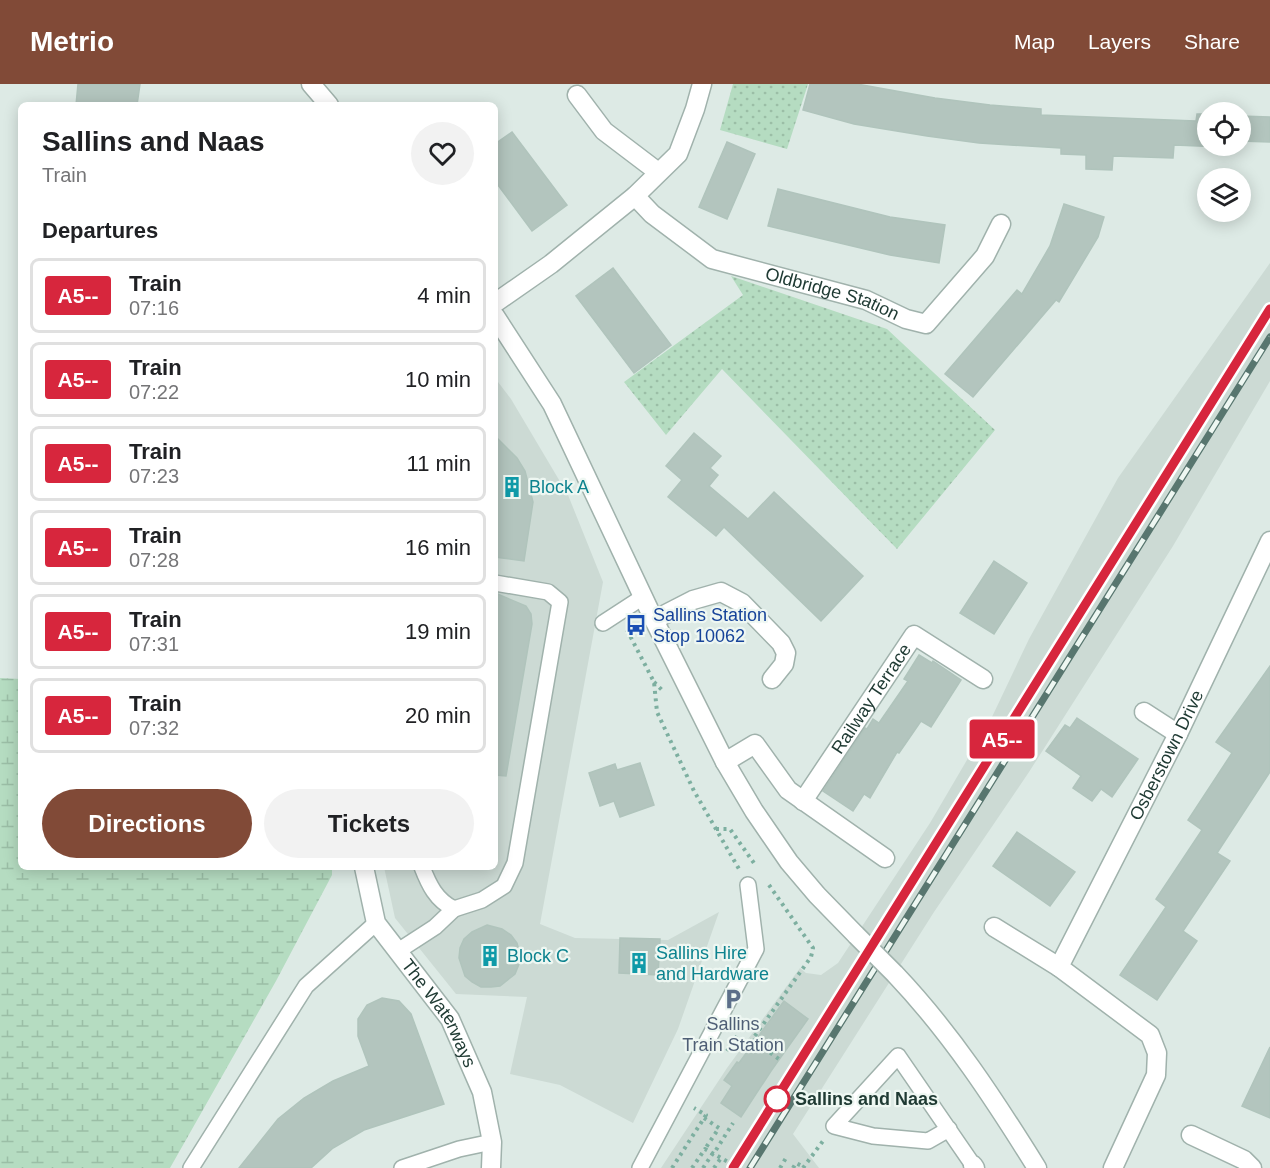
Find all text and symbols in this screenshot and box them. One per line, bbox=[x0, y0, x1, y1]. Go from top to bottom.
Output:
text: Metrio bbox=[30, 26, 114, 57]
text: Map bbox=[1014, 30, 1055, 53]
text: Layers bbox=[1088, 30, 1151, 53]
text: Share bbox=[1184, 30, 1240, 53]
map controls bbox=[1197, 102, 1251, 222]
button: locate bbox=[1197, 102, 1251, 156]
button: heart bbox=[411, 122, 474, 185]
text: Sallins and Naas bbox=[42, 126, 265, 157]
text: Train bbox=[42, 164, 87, 186]
button: layers bbox=[1197, 168, 1251, 222]
text: Departures bbox=[42, 218, 158, 243]
street label: Oldbridge Station bbox=[763, 264, 902, 324]
text: Train bbox=[129, 271, 182, 296]
text: 4 min bbox=[417, 283, 471, 308]
text: A5-- bbox=[58, 284, 98, 307]
text: 07:16 bbox=[129, 297, 179, 319]
text: Train bbox=[129, 355, 182, 380]
text: 10 min bbox=[405, 367, 471, 392]
text: A5-- bbox=[58, 368, 98, 391]
text: 07:22 bbox=[129, 381, 179, 403]
text: Train bbox=[129, 439, 182, 464]
text: 11 min bbox=[407, 451, 471, 476]
text: A5-- bbox=[58, 452, 98, 475]
text: 07:23 bbox=[129, 465, 179, 487]
building icon: Block A bbox=[500, 475, 524, 499]
place label: Block A bbox=[529, 477, 589, 497]
text: Train bbox=[129, 523, 182, 548]
text: 16 min bbox=[405, 535, 471, 560]
text: A5-- bbox=[58, 536, 98, 559]
text: 07:28 bbox=[129, 549, 179, 571]
place label: Sallins Station Stop 10062 bbox=[653, 605, 767, 646]
text: Train bbox=[129, 607, 182, 632]
bus stop icon: Sallins Station Stop 10062 bbox=[624, 613, 648, 637]
text: 19 min bbox=[405, 619, 471, 644]
text: A5-- bbox=[58, 620, 98, 643]
text: 07:31 bbox=[129, 633, 179, 655]
street label: Railway Terrace bbox=[828, 640, 915, 757]
street label: Osberstown Drive bbox=[1126, 687, 1207, 824]
text: Train bbox=[129, 691, 182, 716]
text: 20 min bbox=[405, 703, 471, 728]
text: A5-- bbox=[58, 704, 98, 727]
text: 07:32 bbox=[129, 717, 179, 739]
line badge: A5-- bbox=[960, 720, 1044, 758]
text: A5-- bbox=[982, 728, 1022, 751]
button: Directions bbox=[42, 789, 252, 858]
button: Tickets bbox=[264, 789, 474, 858]
place label: Sallins Hire and Hardware bbox=[656, 943, 769, 984]
building icon: Block C bbox=[478, 944, 502, 968]
place label: Block C bbox=[507, 946, 569, 966]
building icon: Sallins Hire and Hardware bbox=[627, 951, 651, 975]
street label: The Waterways bbox=[398, 955, 480, 1070]
parking icon: Sallins Train Station bbox=[721, 987, 745, 1011]
place label: Sallins Train Station bbox=[682, 1014, 784, 1055]
marker: Sallins and Naas bbox=[764, 1086, 790, 1112]
place label: Sallins and Naas bbox=[795, 1089, 938, 1109]

